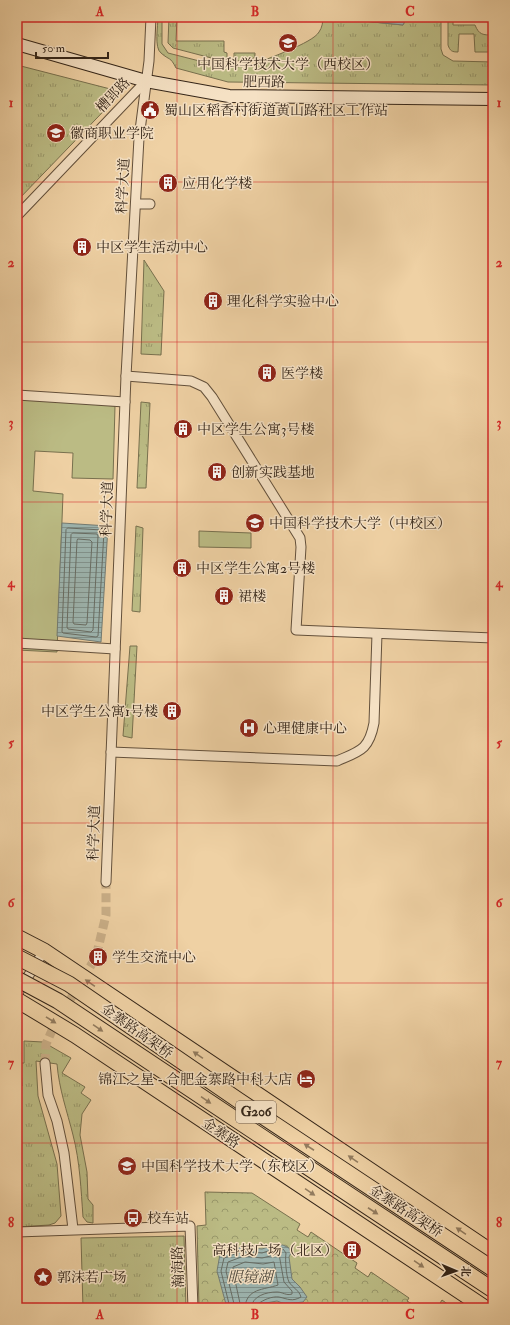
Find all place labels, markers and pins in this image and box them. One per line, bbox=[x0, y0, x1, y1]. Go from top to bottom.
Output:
school or university icon: 中国科学技术大学（西校区） bbox=[277, 32, 299, 54]
place label: 中国科学技术大学（西校区） bbox=[197, 56, 379, 73]
public building icon: 蜀山区稻香村街道黄山路社区工作站 bbox=[139, 99, 161, 121]
place label: 蜀山区稻香村街道黄山路社区工作站 bbox=[164, 102, 388, 119]
school or university icon: 徽商职业学院 bbox=[45, 122, 67, 144]
place label: 徽商职业学院 bbox=[70, 125, 154, 142]
building icon: 应用化学楼 bbox=[157, 172, 179, 194]
place label: 应用化学楼 bbox=[182, 175, 252, 192]
building icon: 中区学生活动中心 bbox=[71, 236, 93, 258]
place label: 中区学生活动中心 bbox=[96, 239, 208, 256]
building icon: 理化科学实验中心 bbox=[202, 290, 224, 312]
place label: 理化科学实验中心 bbox=[227, 293, 339, 310]
building icon: 医学楼 bbox=[256, 362, 278, 384]
place label: 医学楼 bbox=[281, 365, 323, 382]
building icon: 中区学生公寓3号楼 bbox=[172, 418, 194, 440]
place label: 中区学生公寓3号楼 bbox=[197, 421, 314, 438]
building icon: 创新实践基地 bbox=[206, 461, 228, 483]
place label: 创新实践基地 bbox=[231, 464, 315, 481]
school or university icon: 中国科学技术大学（中校区） bbox=[244, 512, 266, 534]
place label: 中国科学技术大学（中校区） bbox=[269, 515, 451, 532]
building icon: 中区学生公寓2号楼 bbox=[171, 557, 193, 579]
place label: 中区学生公寓2号楼 bbox=[196, 560, 315, 577]
building icon: 裙楼 bbox=[213, 585, 235, 607]
place label: 裙楼 bbox=[238, 588, 266, 605]
building icon: 中区学生公寓1号楼 bbox=[161, 700, 183, 722]
place label: 中区学生公寓1号楼 bbox=[41, 703, 158, 720]
hospital icon: 心理健康中心 bbox=[238, 717, 260, 739]
place label: 心理健康中心 bbox=[263, 720, 347, 737]
building icon: 学生交流中心 bbox=[87, 946, 109, 968]
place label: 学生交流中心 bbox=[112, 949, 196, 966]
hotel icon: 锦江之星 - 合肥金寨路中科大店 bbox=[295, 1068, 317, 1090]
place label: 锦江之星 - 合肥金寨路中科大店 bbox=[98, 1071, 292, 1088]
school or university icon: 中国科学技术大学（东校区） bbox=[116, 1155, 138, 1177]
place label: 中国科学技术大学（东校区） bbox=[141, 1158, 323, 1175]
bus stop icon: 校车站 bbox=[122, 1207, 144, 1229]
place label: 校车站 bbox=[147, 1210, 189, 1227]
building icon: 高科技广场（北区） bbox=[341, 1239, 363, 1261]
place label: 高科技广场（北区） bbox=[212, 1242, 338, 1259]
place icon: 郭沫若广场 bbox=[32, 1266, 54, 1288]
place label: 郭沫若广场 bbox=[57, 1269, 127, 1286]

